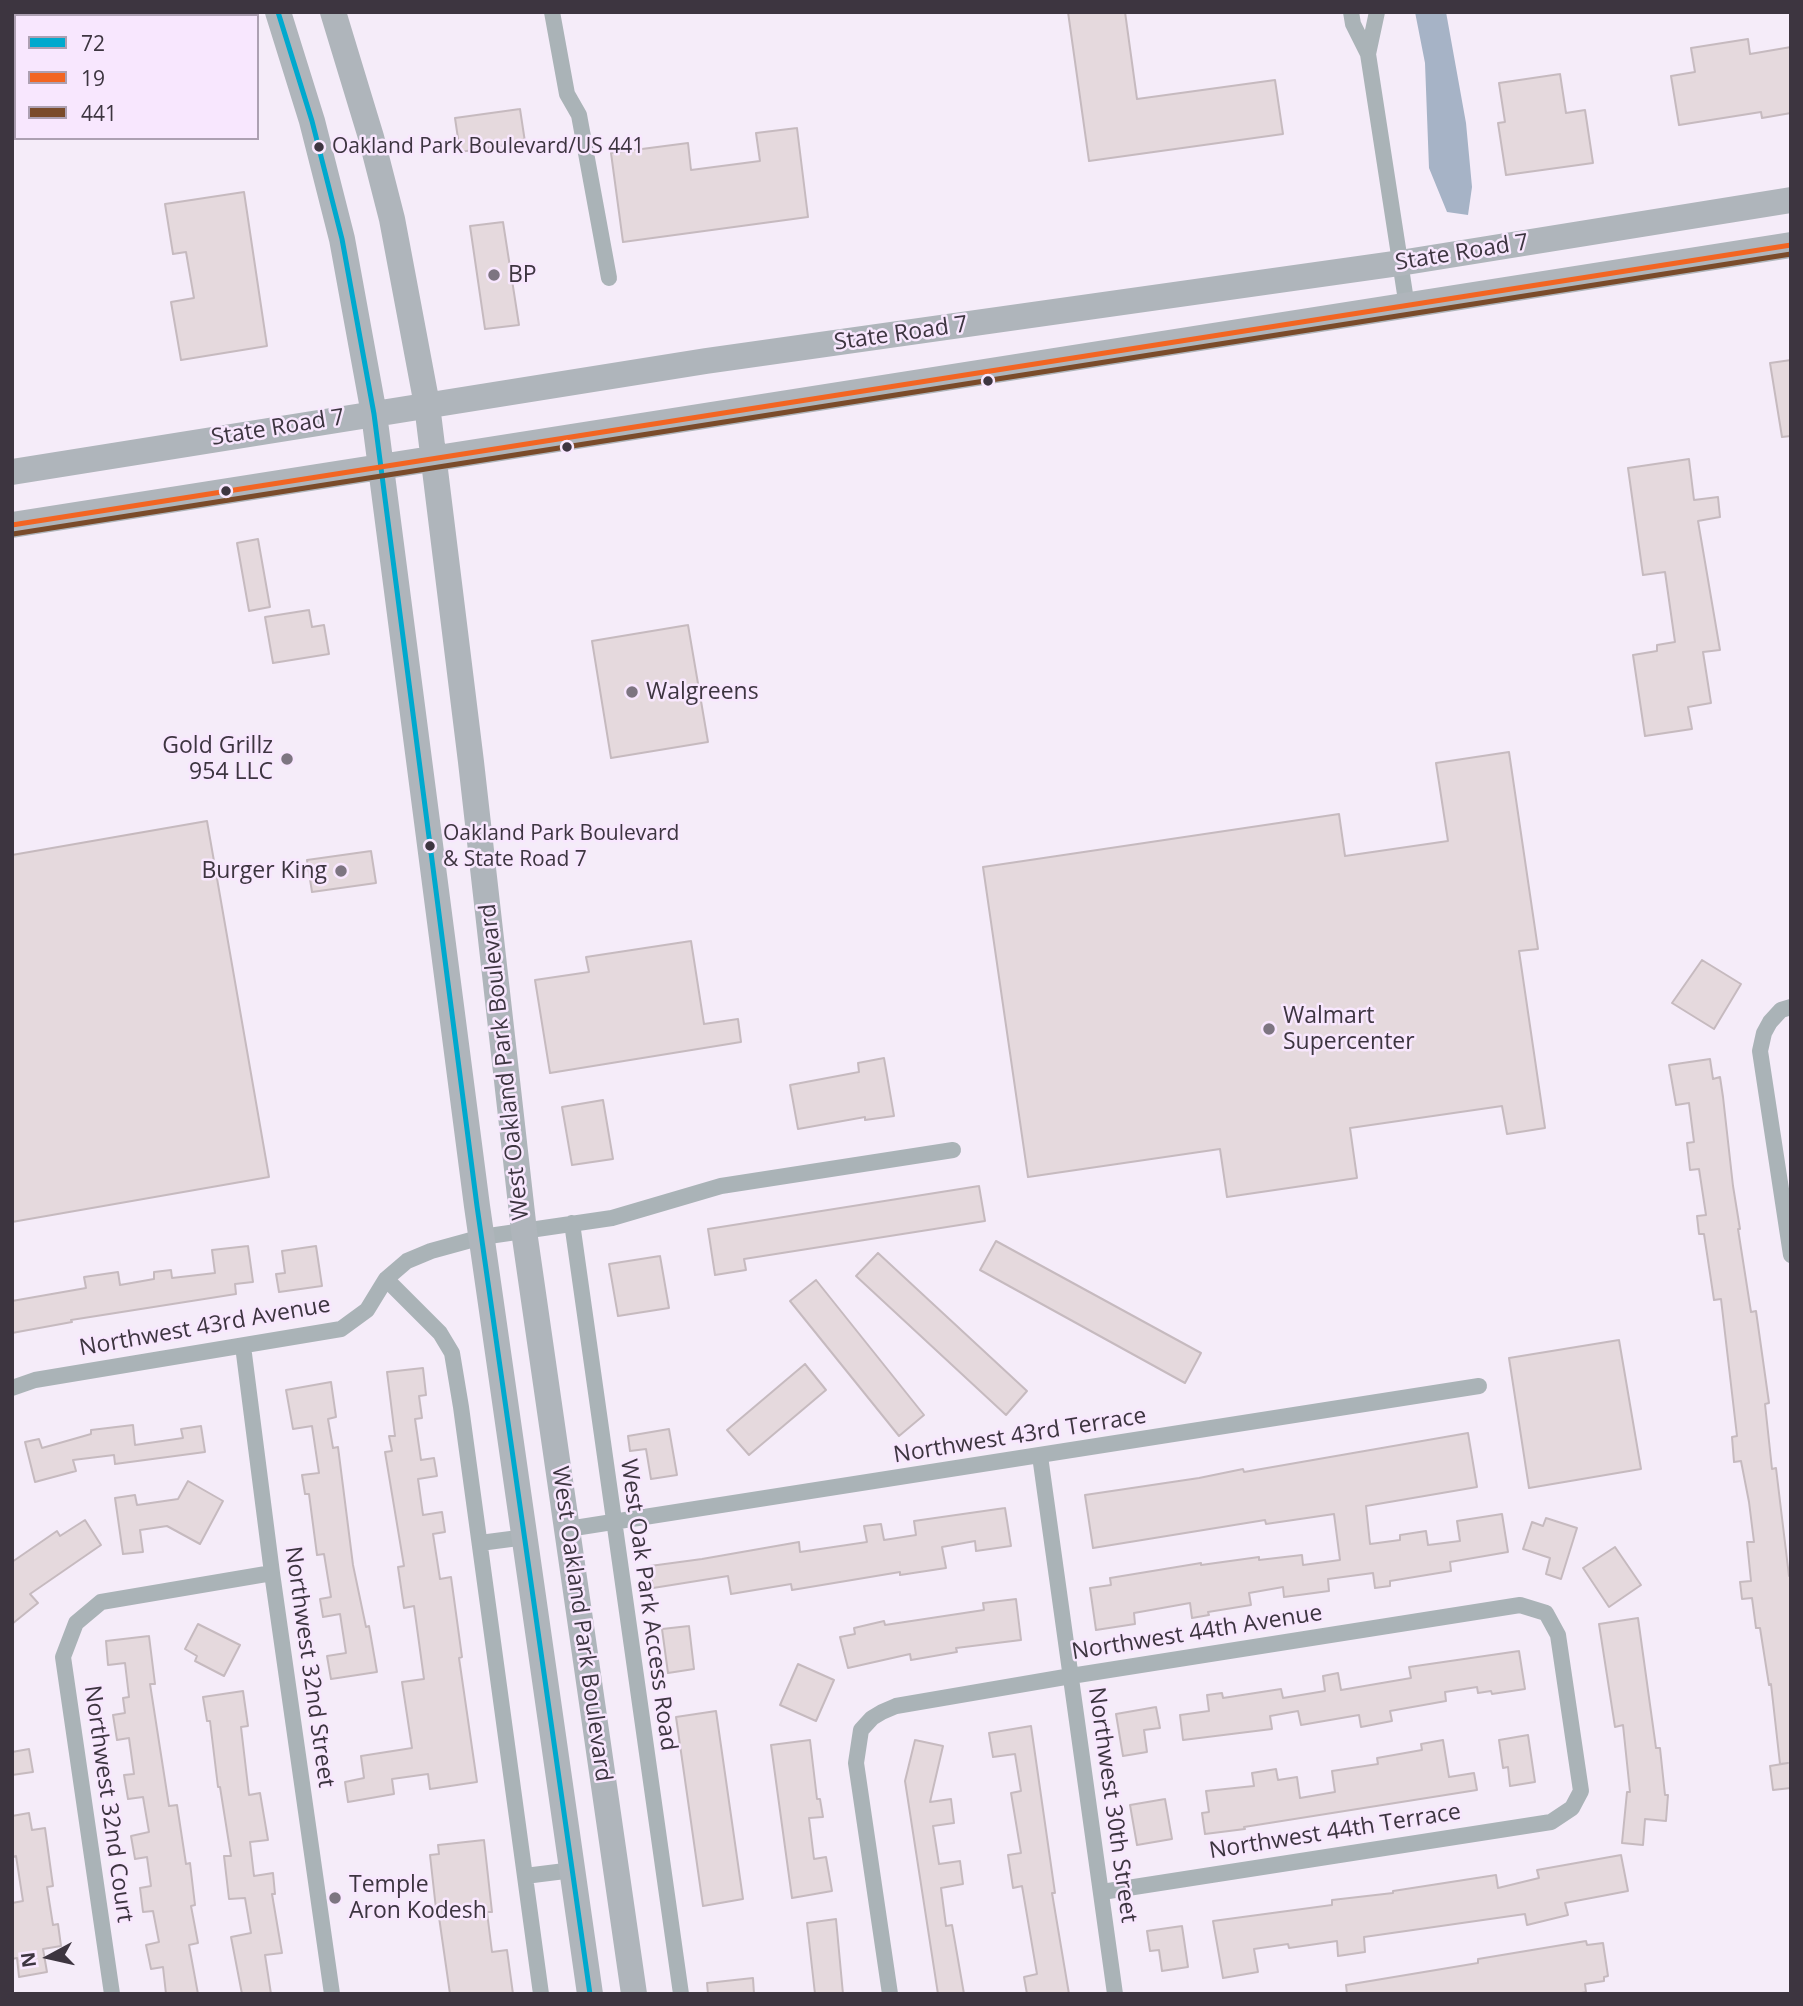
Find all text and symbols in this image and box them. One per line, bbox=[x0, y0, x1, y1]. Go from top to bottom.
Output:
legend bbox=[14, 14, 259, 140]
text: 72 bbox=[81, 29, 105, 57]
text: 19 bbox=[81, 64, 105, 92]
text: 441 bbox=[81, 99, 117, 127]
place label: Oakland Park Boulevard/US 441 bbox=[332, 134, 644, 160]
marker: Oakland Park Boulevard/US 441 bbox=[312, 140, 326, 154]
street label: State Road 7 bbox=[1393, 229, 1531, 277]
place label: BP bbox=[508, 261, 537, 289]
marker: BP bbox=[486, 267, 502, 283]
street label: State Road 7 bbox=[832, 311, 970, 357]
unlabelled marker bbox=[981, 374, 995, 388]
street label: State Road 7 bbox=[209, 404, 347, 452]
unlabelled marker bbox=[560, 440, 574, 454]
unlabelled marker bbox=[219, 484, 233, 498]
place label: Walgreens bbox=[646, 678, 759, 706]
marker: Walgreens bbox=[624, 684, 640, 700]
place label: Gold Grillz 954 LLC bbox=[162, 732, 273, 786]
marker: Gold Grillz 954 LLC bbox=[279, 751, 295, 767]
place label: Oakland Park Boulevard & State Road 7 bbox=[443, 821, 679, 871]
marker: Oakland Park Boulevard & State Road 7 bbox=[423, 839, 437, 853]
place label: Burger King bbox=[201, 857, 327, 885]
marker: Burger King bbox=[333, 863, 349, 879]
street label: West Oakland Park Boulevard bbox=[475, 902, 535, 1222]
place label: Walmart Supercenter bbox=[1283, 1002, 1415, 1056]
marker: Walmart Supercenter bbox=[1261, 1021, 1277, 1037]
street label: Northwest 43rd Avenue bbox=[77, 1291, 333, 1363]
street label: Northwest 43rd Terrace bbox=[892, 1402, 1148, 1470]
street label: West Oak Park Access Road bbox=[614, 1457, 682, 1753]
street label: West Oakland Park Boulevard bbox=[545, 1465, 617, 1783]
street label: Northwest 32nd Street bbox=[278, 1545, 340, 1789]
street label: Northwest 44th Avenue bbox=[1070, 1600, 1324, 1666]
street label: Northwest 32nd Court bbox=[78, 1684, 138, 1924]
street label: Northwest 30th Street bbox=[1082, 1685, 1142, 1925]
street label: Northwest 44th Terrace bbox=[1207, 1798, 1463, 1866]
place label: Temple Aron Kodesh bbox=[349, 1871, 487, 1925]
marker: Temple Aron Kodesh bbox=[327, 1890, 343, 1906]
north arrow bbox=[14, 1922, 84, 1992]
text: N bbox=[14, 1950, 42, 1969]

